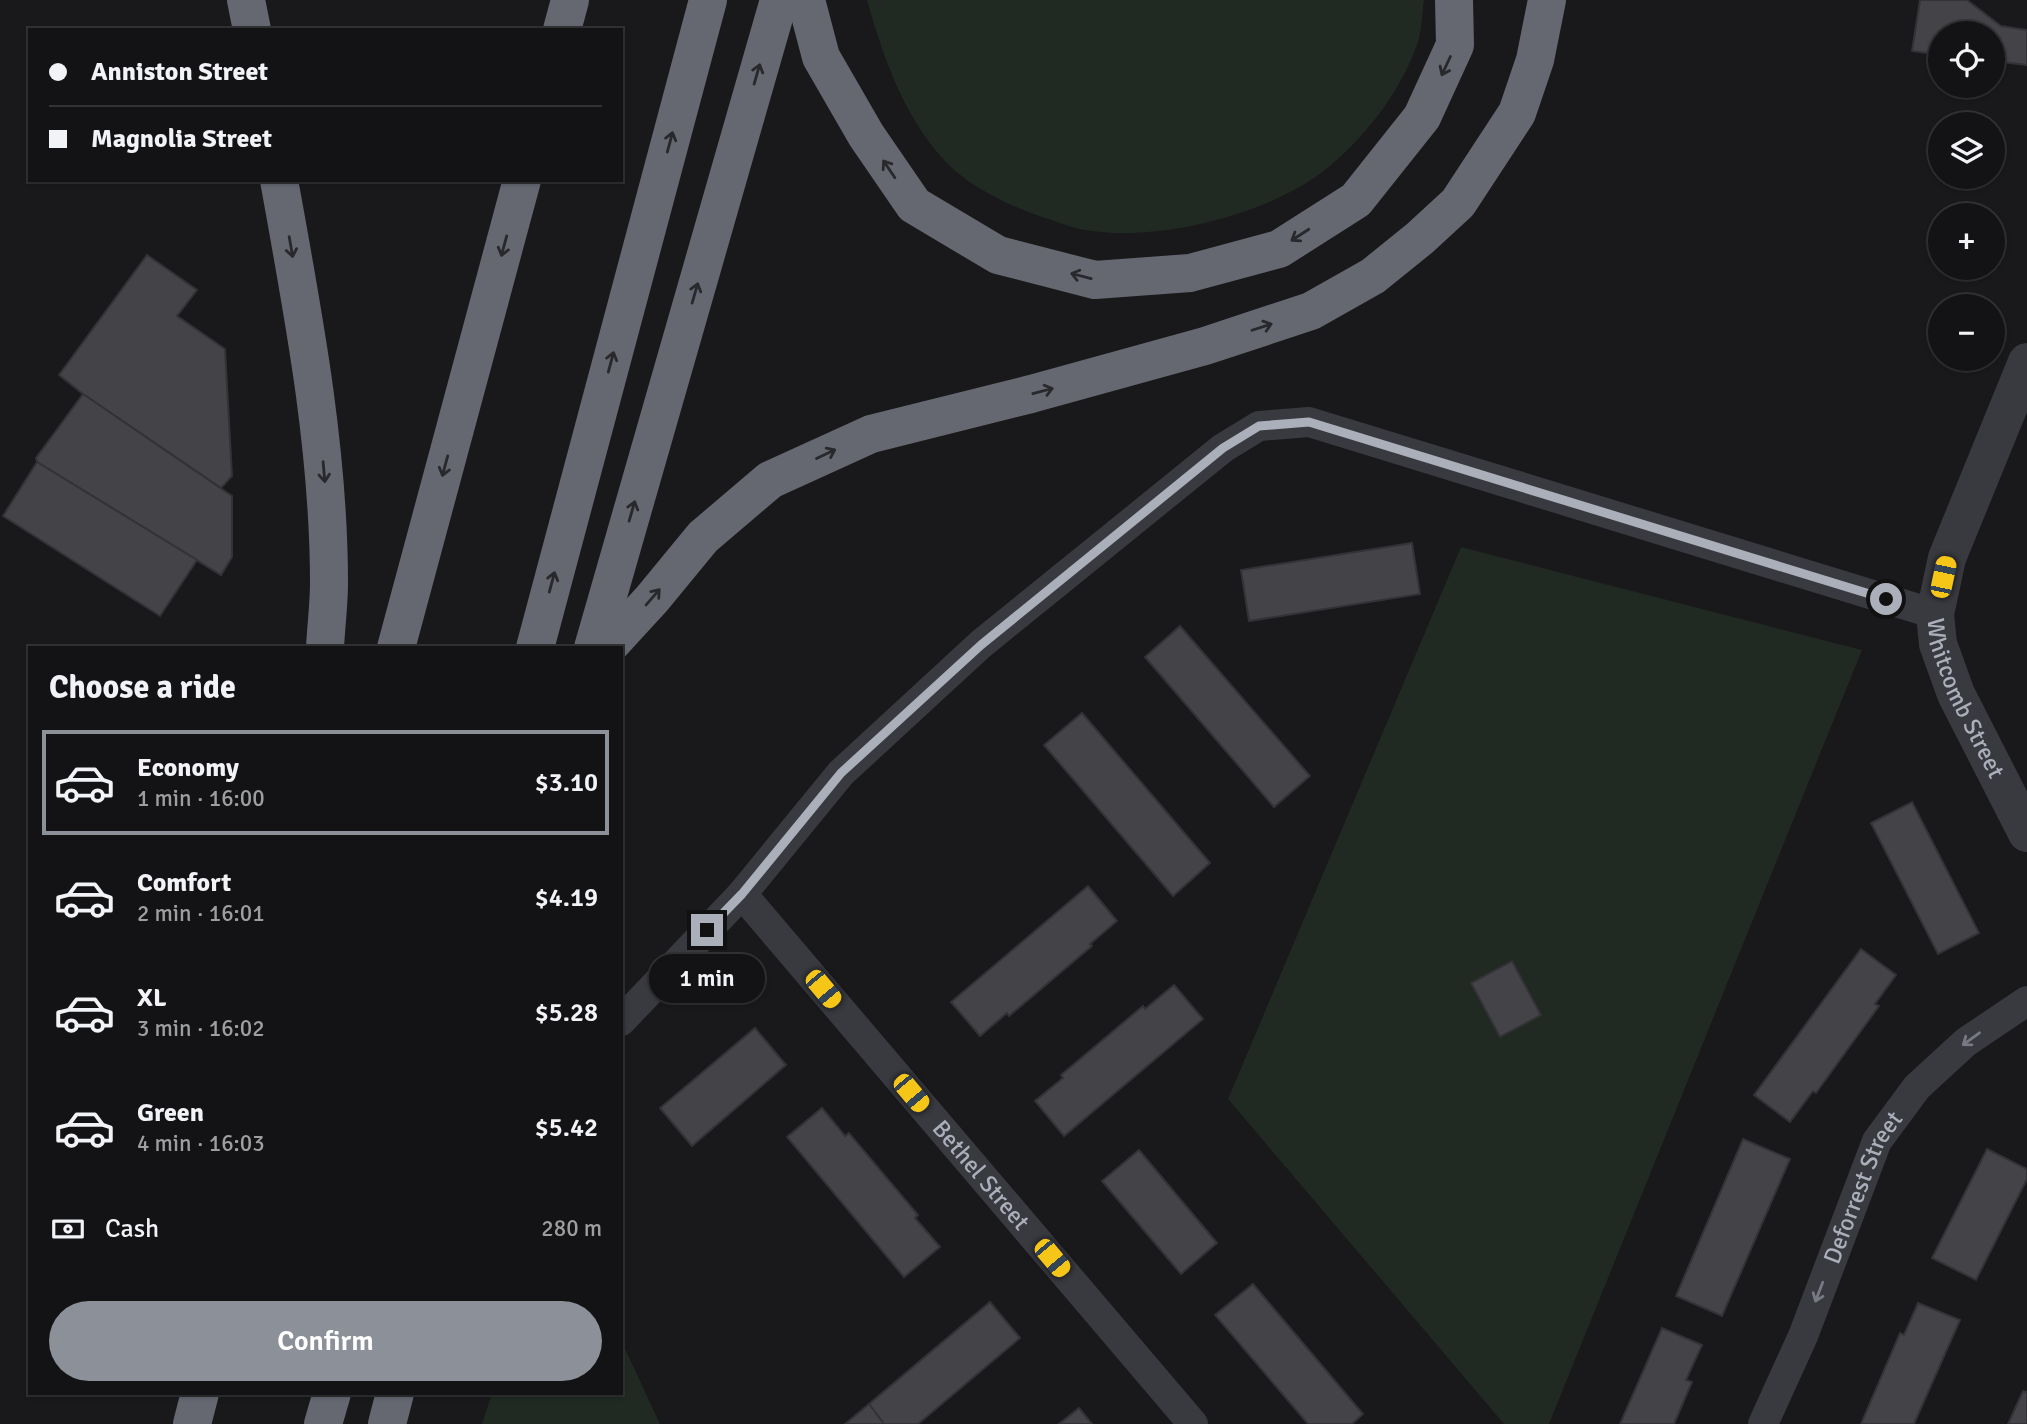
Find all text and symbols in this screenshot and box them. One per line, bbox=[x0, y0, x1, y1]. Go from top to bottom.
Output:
map controls bbox=[1928, 21, 2005, 371]
button: locate bbox=[1928, 21, 2005, 98]
one-way arrow bbox=[1438, 55, 1452, 76]
text: Anniston Street bbox=[91, 56, 268, 88]
one-way arrow bbox=[752, 63, 765, 85]
button: layers bbox=[1928, 112, 2005, 189]
text: Magnolia Street bbox=[91, 123, 272, 155]
one-way arrow bbox=[664, 131, 677, 154]
one-way arrow bbox=[882, 160, 896, 179]
button: + bbox=[1928, 203, 2005, 280]
one-way arrow bbox=[1291, 228, 1311, 242]
one-way arrow bbox=[497, 234, 510, 257]
one-way arrow bbox=[285, 235, 298, 258]
one-way arrow bbox=[1070, 269, 1092, 282]
one-way arrow bbox=[689, 282, 702, 304]
button: − bbox=[1928, 294, 2005, 371]
one-way arrow bbox=[1251, 320, 1273, 333]
one-way arrow bbox=[605, 351, 618, 374]
one-way arrow bbox=[1032, 383, 1054, 396]
one-way arrow bbox=[815, 447, 836, 461]
one-way arrow bbox=[438, 454, 451, 477]
one-way arrow bbox=[318, 461, 331, 483]
one-way arrow bbox=[626, 500, 639, 523]
car bbox=[1929, 554, 1958, 600]
one-way arrow bbox=[546, 571, 559, 593]
route start bbox=[1870, 583, 1902, 615]
one-way arrow bbox=[645, 589, 661, 607]
street label: Whitcomb Street bbox=[1921, 617, 2011, 783]
text: Choose a ride bbox=[49, 668, 236, 707]
icon: car bbox=[53, 751, 116, 814]
text: Economy bbox=[137, 752, 239, 784]
text: $3.10 bbox=[535, 767, 598, 799]
text: 1 min · 16:00 bbox=[137, 784, 265, 813]
icon: car bbox=[53, 866, 116, 929]
text: Comfort bbox=[137, 867, 231, 899]
text: $4.19 bbox=[535, 882, 598, 914]
text: 2 min · 16:01 bbox=[137, 899, 265, 928]
route end bbox=[691, 914, 723, 946]
callout: 1 min bbox=[649, 954, 765, 1004]
text: 1 min bbox=[679, 964, 735, 993]
car bbox=[802, 966, 845, 1012]
icon: car bbox=[53, 981, 116, 1044]
text: XL bbox=[137, 982, 167, 1014]
text: $5.28 bbox=[535, 997, 598, 1029]
text: 3 min · 16:02 bbox=[137, 1014, 265, 1043]
one-way arrow bbox=[1962, 1032, 1981, 1046]
car bbox=[890, 1070, 933, 1116]
icon: car bbox=[53, 1096, 116, 1159]
text: Green bbox=[137, 1097, 204, 1129]
street label: Deforrest Street bbox=[1817, 1105, 1909, 1268]
text: $5.42 bbox=[535, 1112, 598, 1144]
street label: Bethel Street bbox=[926, 1114, 1036, 1236]
text: 4 min · 16:03 bbox=[137, 1129, 265, 1158]
icon: cash bbox=[49, 1210, 87, 1248]
text: Cash bbox=[105, 1213, 159, 1245]
text: 280 m bbox=[541, 1214, 602, 1243]
car bbox=[1031, 1235, 1074, 1281]
one-way arrow bbox=[1812, 1281, 1825, 1303]
button: Confirm bbox=[49, 1301, 602, 1381]

